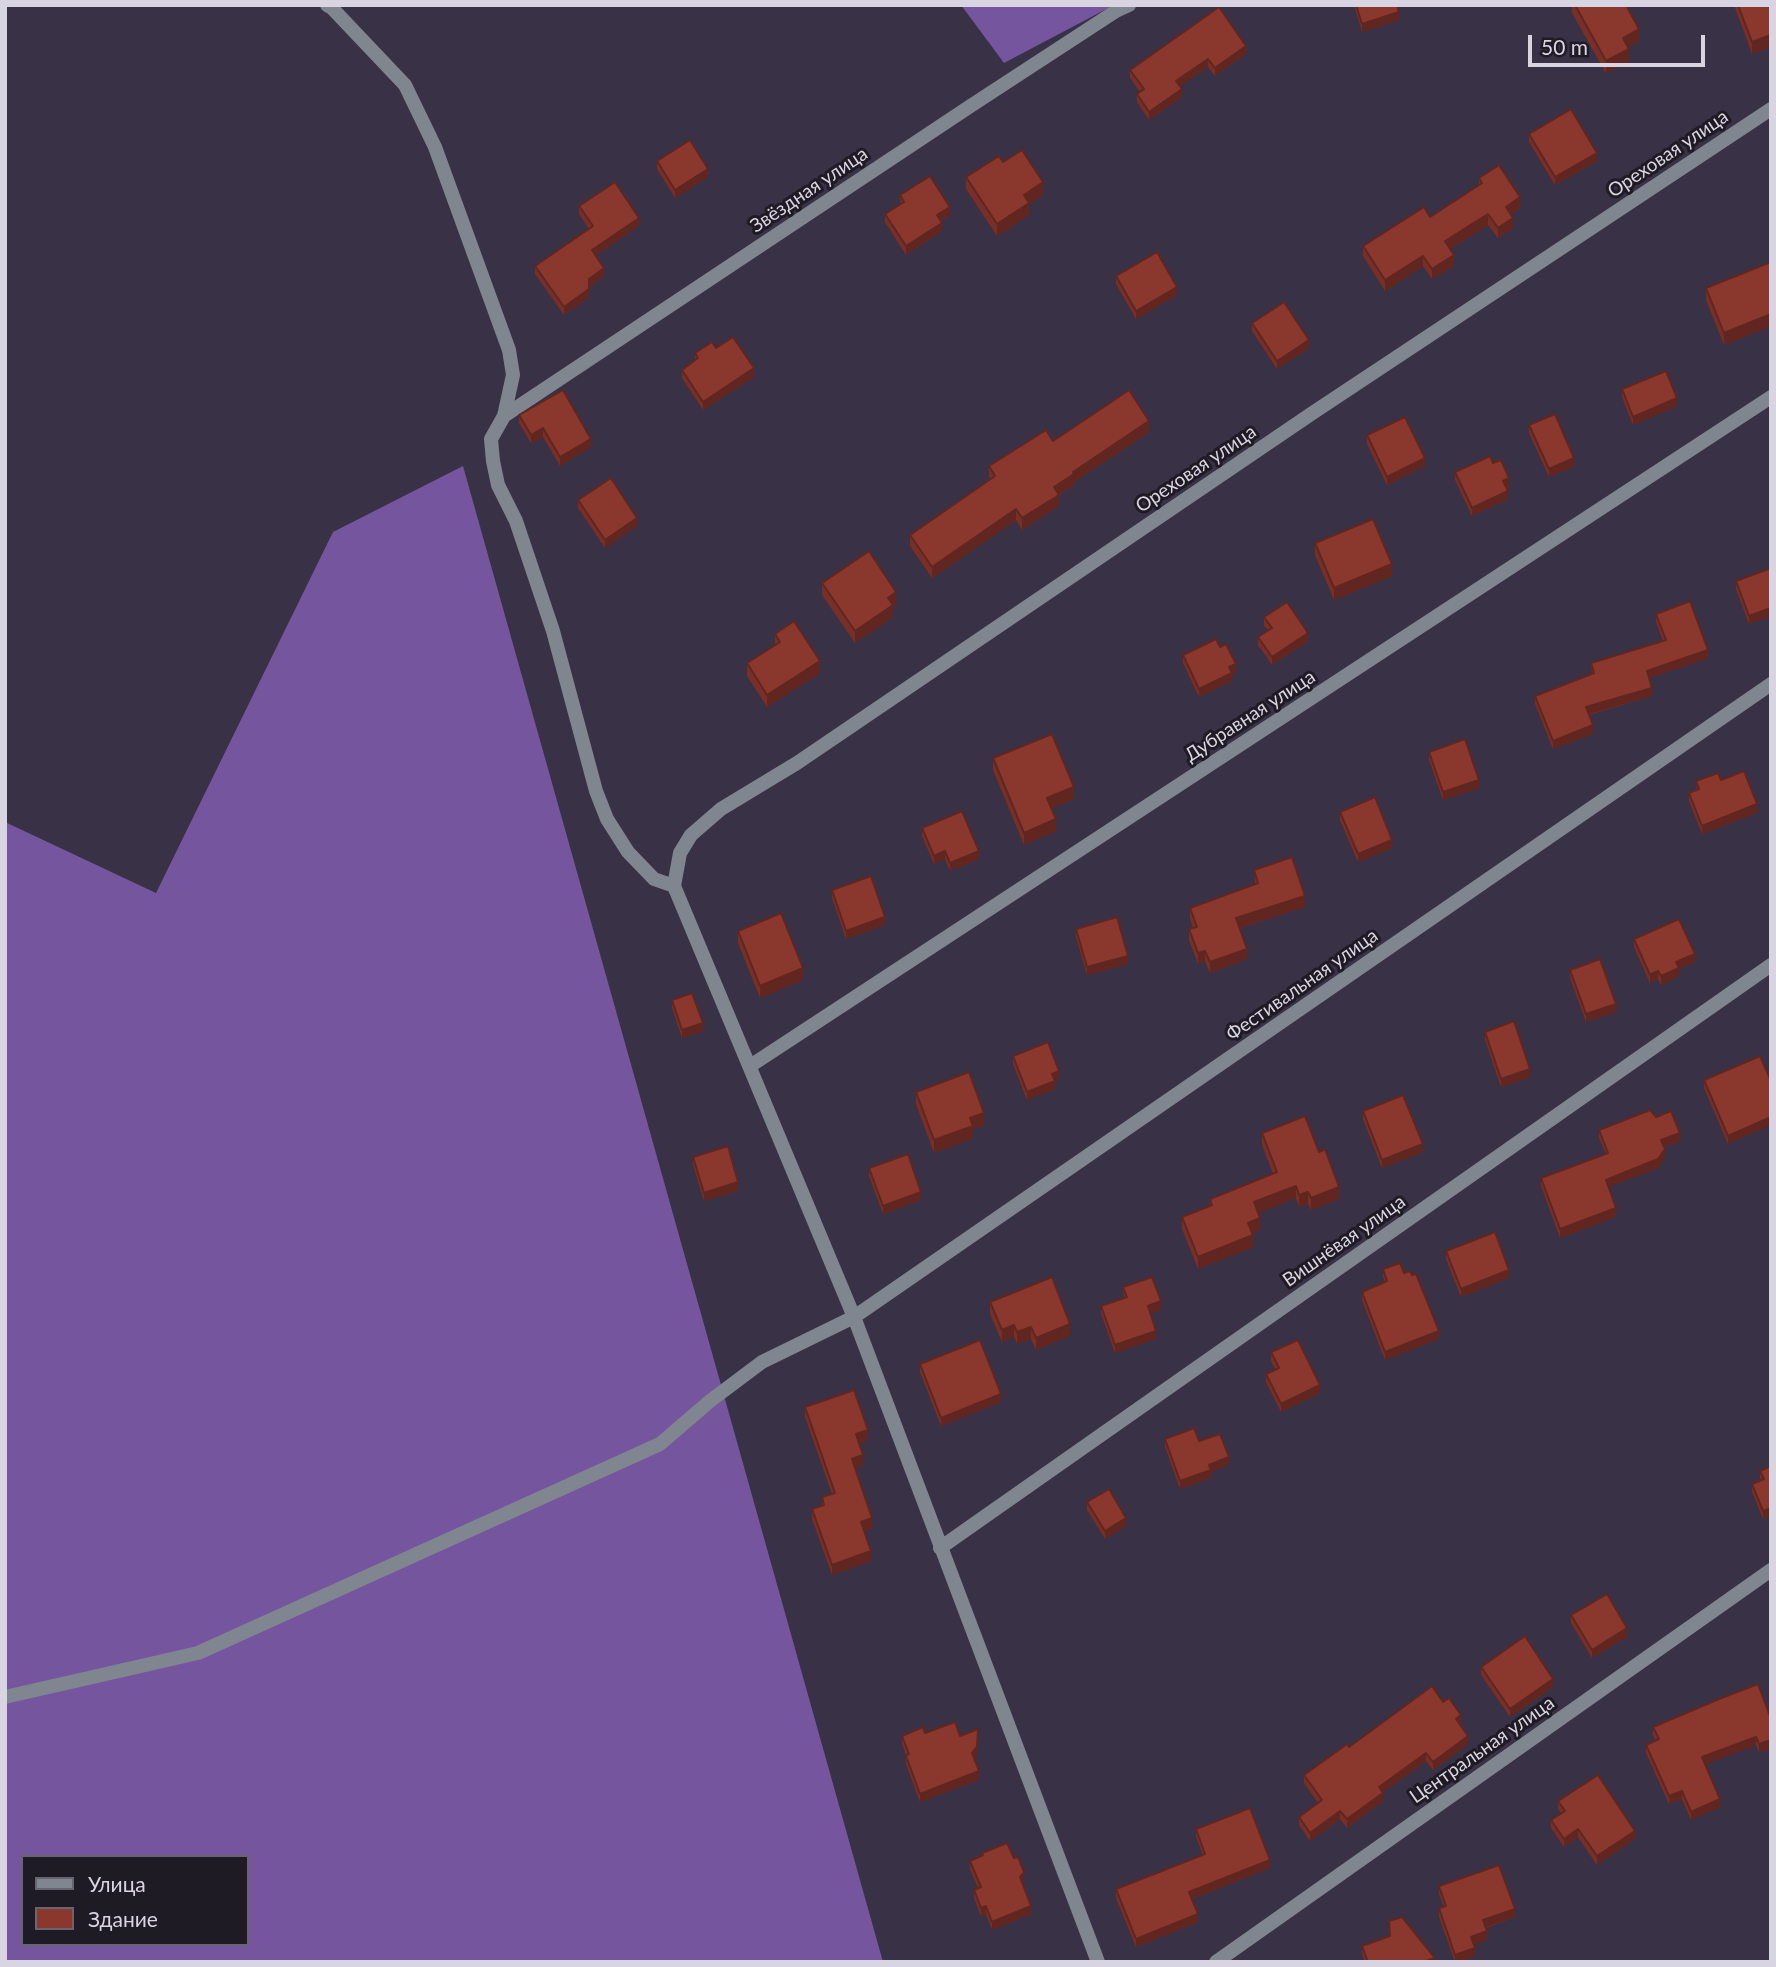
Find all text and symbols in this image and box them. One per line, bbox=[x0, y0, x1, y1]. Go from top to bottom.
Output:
scale bar bbox=[1531, 21, 1708, 65]
text: 50 m bbox=[1541, 34, 1588, 59]
street label: Ореховая улица bbox=[1603, 105, 1733, 203]
street label: Звёздная улица bbox=[746, 142, 872, 238]
street label: Ореховая улица bbox=[1131, 420, 1261, 518]
street label: Дубравная улица bbox=[1181, 665, 1319, 767]
street label: Фестивальная улица bbox=[1222, 924, 1382, 1046]
street label: Вишнёвая улица bbox=[1278, 1190, 1410, 1292]
street label: Центральная улица bbox=[1405, 1692, 1559, 1808]
legend bbox=[21, 1855, 248, 1946]
text: Улица bbox=[88, 1871, 146, 1896]
text: Здание bbox=[88, 1906, 158, 1931]

